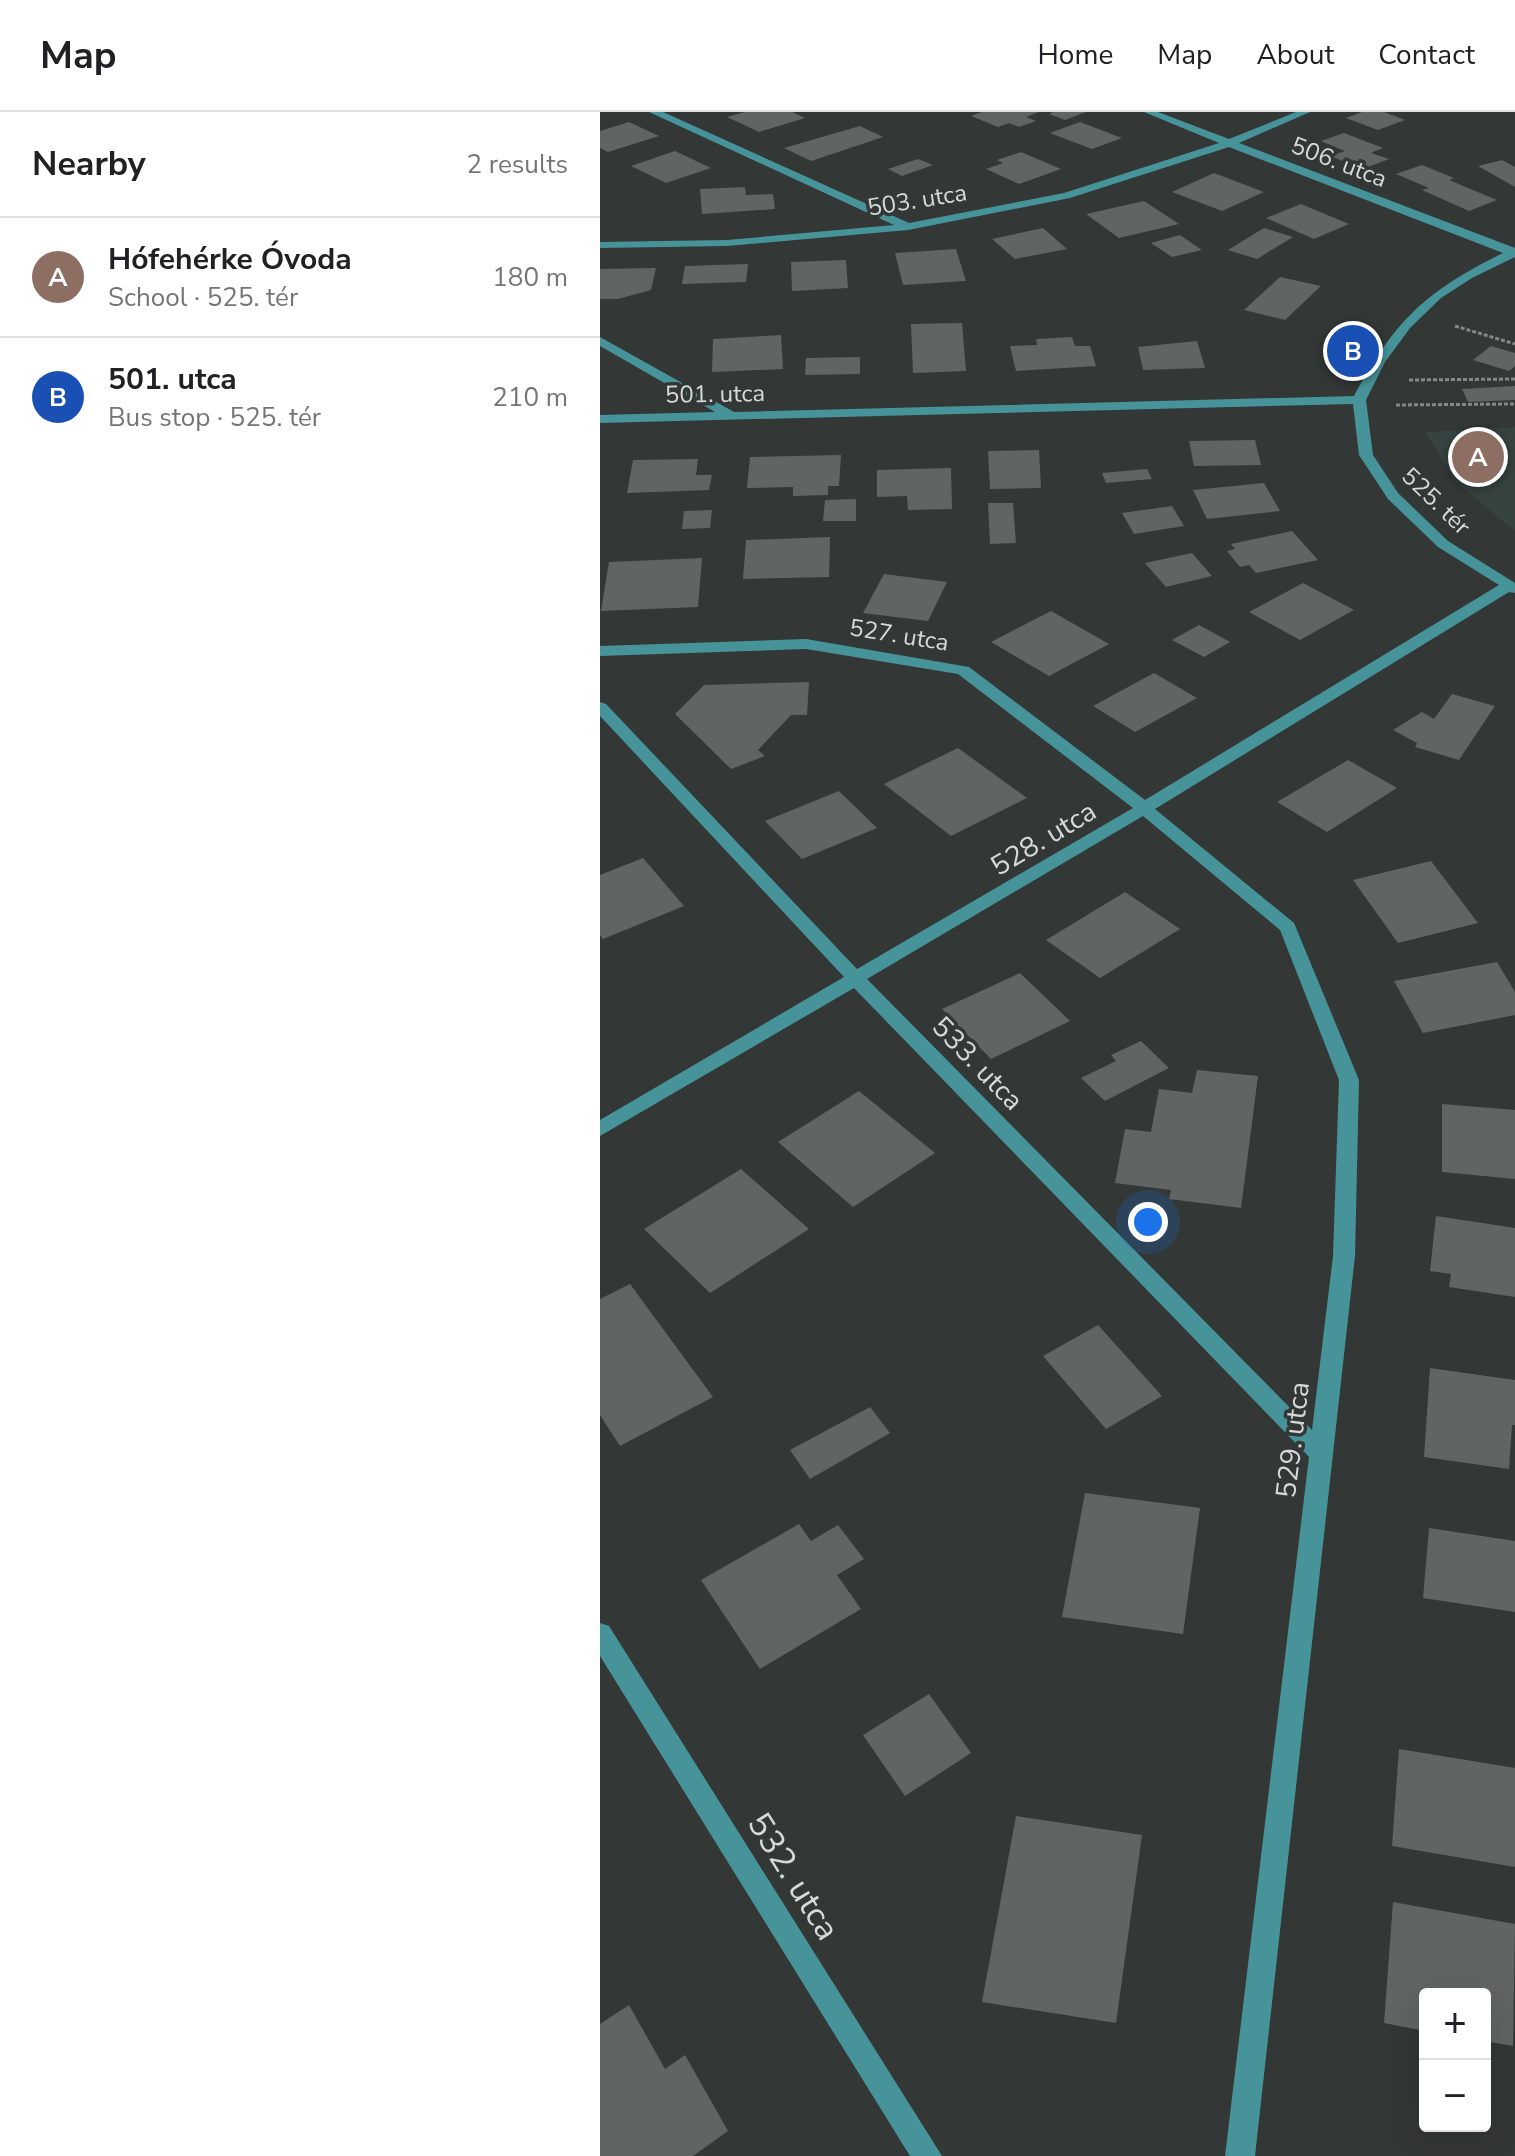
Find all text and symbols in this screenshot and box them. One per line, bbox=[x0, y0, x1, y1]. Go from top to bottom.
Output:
text: Map bbox=[40, 30, 117, 81]
text: Home bbox=[1038, 36, 1113, 74]
text: Map bbox=[1157, 36, 1212, 74]
text: About bbox=[1256, 36, 1334, 74]
text: Contact bbox=[1378, 36, 1475, 74]
street label: 506. utca bbox=[1286, 129, 1392, 195]
text: Nearby bbox=[32, 141, 146, 187]
text: 2 results bbox=[467, 147, 568, 182]
street label: 503. utca bbox=[865, 176, 969, 224]
text: Hófehérke Óvoda bbox=[108, 239, 352, 280]
text: A bbox=[48, 260, 68, 295]
text: 180 m bbox=[492, 260, 568, 295]
text: School · 525. tér bbox=[108, 280, 298, 315]
pin: B bbox=[1327, 321, 1379, 381]
text: 501. utca bbox=[108, 359, 237, 400]
street label: 501. utca bbox=[665, 377, 765, 411]
text: B bbox=[49, 380, 67, 415]
text: 210 m bbox=[492, 380, 568, 415]
text: Bus stop · 525. tér bbox=[108, 400, 321, 435]
pin: A bbox=[1452, 427, 1504, 487]
street label: 525. tér bbox=[1394, 460, 1478, 542]
street label: 527. utca bbox=[847, 611, 951, 659]
street label: 528. utca bbox=[984, 792, 1103, 885]
street label: 533. utca bbox=[923, 1008, 1032, 1119]
your location bbox=[1128, 1202, 1168, 1242]
street label: 529. utca bbox=[1267, 1380, 1319, 1501]
street label: 532. utca bbox=[736, 1804, 850, 1949]
map controls bbox=[1419, 1988, 1491, 2132]
button: + bbox=[1419, 1988, 1491, 2060]
button: − bbox=[1419, 2060, 1491, 2132]

